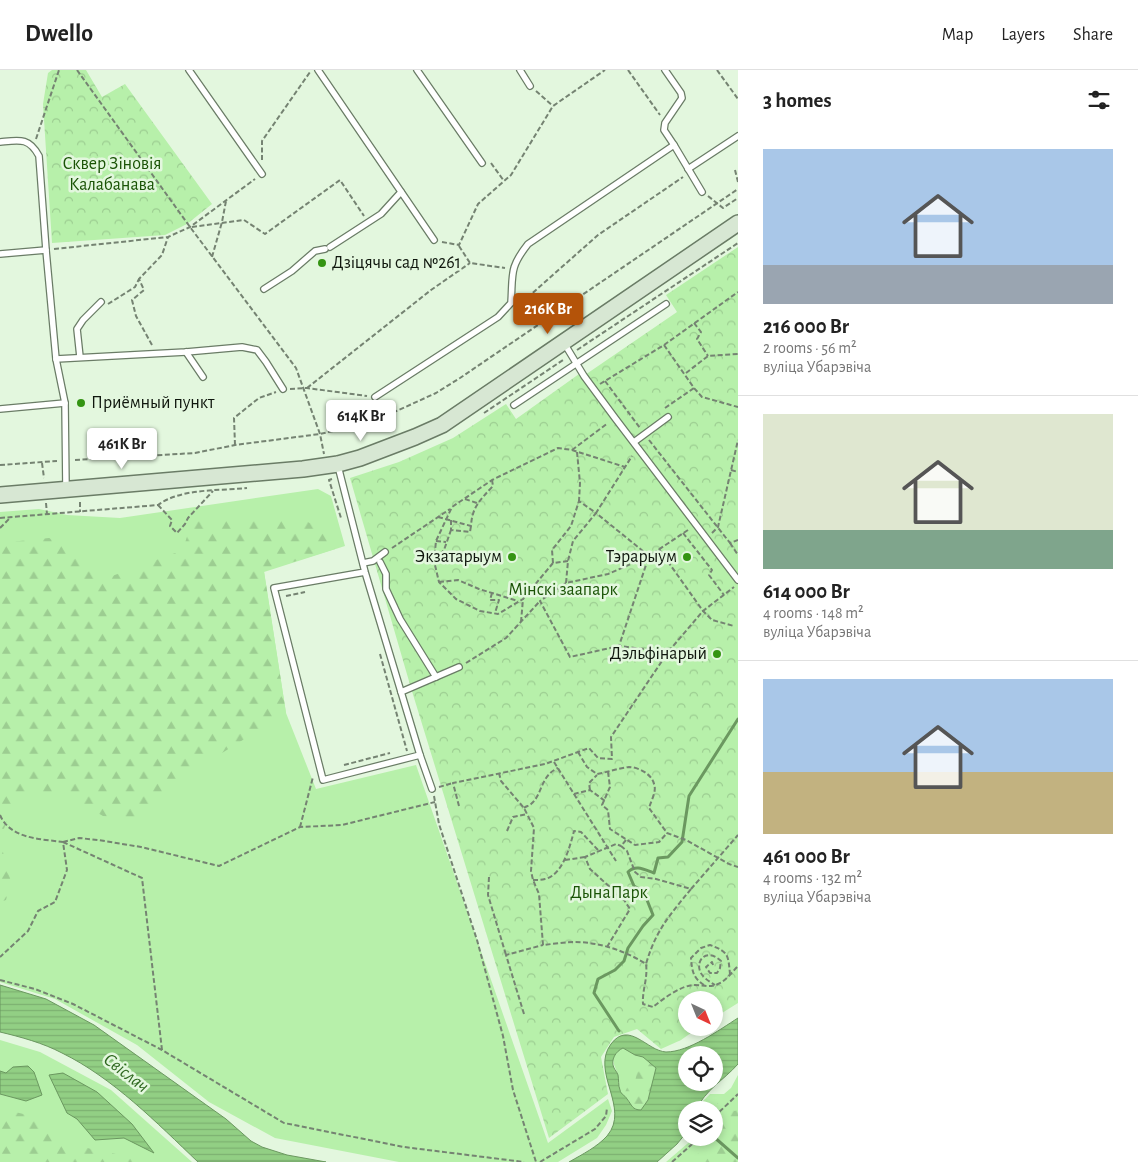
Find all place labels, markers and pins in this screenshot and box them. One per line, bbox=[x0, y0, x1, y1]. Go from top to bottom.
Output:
place label: Дзіцячы сад №261 bbox=[332, 254, 461, 272]
marker: Дзіцячы сад №261 bbox=[316, 257, 328, 269]
pin: 216K Br bbox=[502, 292, 594, 335]
place label: Приёмный пункт bbox=[91, 394, 215, 412]
marker: Приёмный пункт bbox=[75, 397, 87, 409]
pin: 614K Br bbox=[315, 400, 407, 442]
pin: 461K Br bbox=[76, 428, 168, 470]
place label: Экзатарыум bbox=[415, 548, 502, 566]
place label: Тэрарыум bbox=[606, 548, 677, 566]
marker: Экзатарыум bbox=[506, 551, 518, 563]
marker: Тэрарыум bbox=[681, 551, 693, 563]
place label: Дэльфінарый bbox=[610, 645, 707, 663]
marker: Дэльфінарый bbox=[711, 648, 723, 660]

